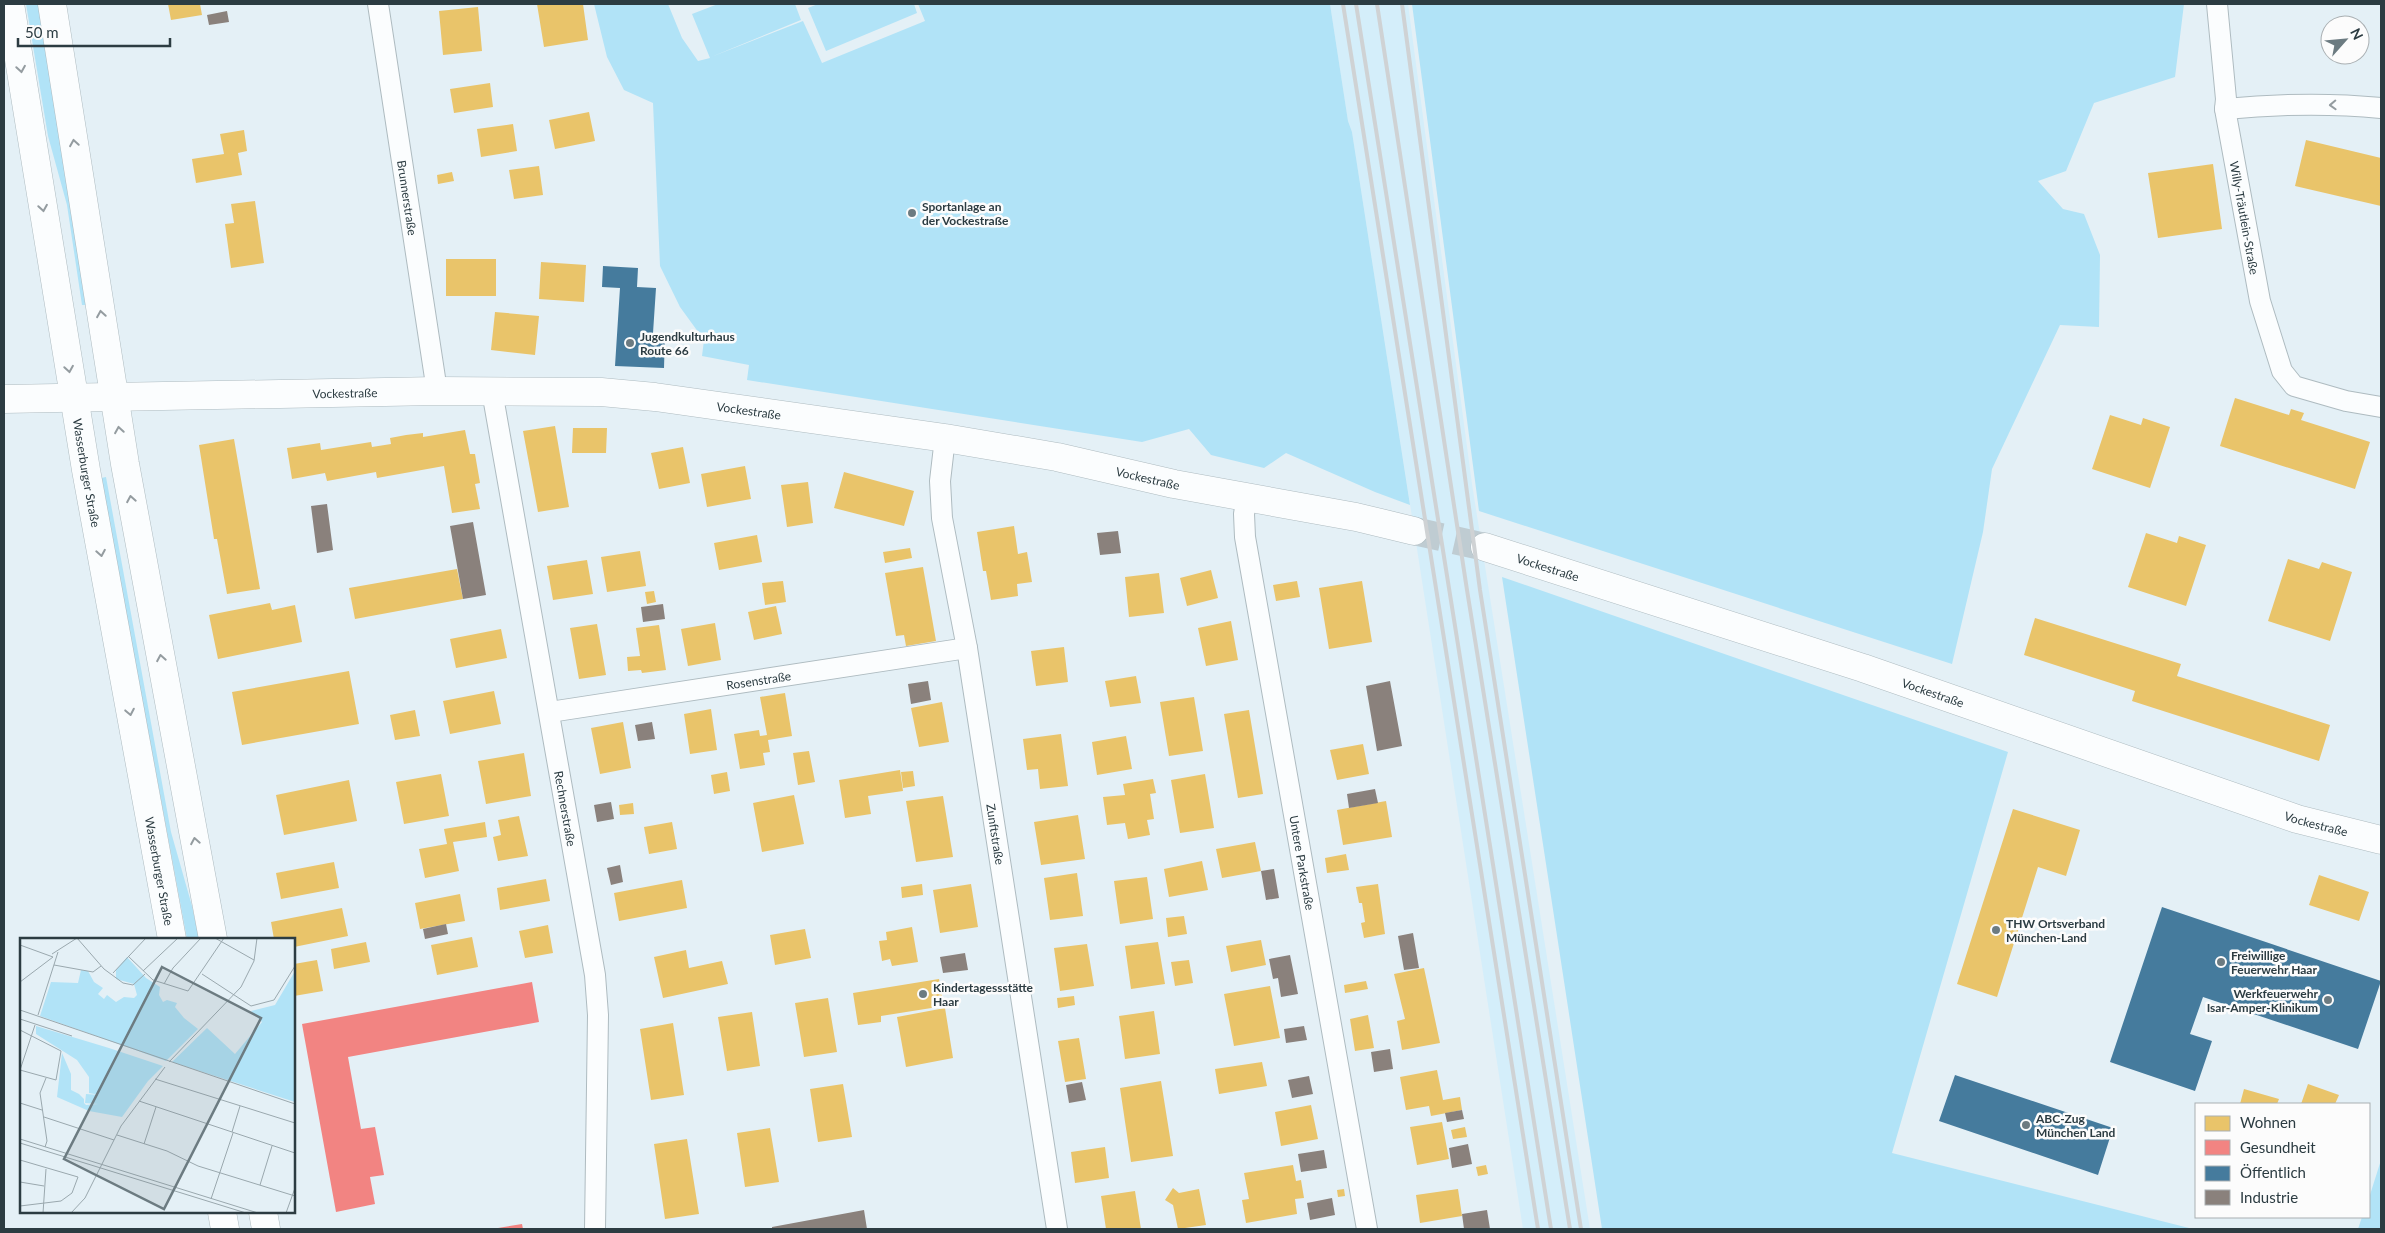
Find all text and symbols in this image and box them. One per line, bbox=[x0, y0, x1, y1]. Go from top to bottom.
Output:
scale bar bbox=[18, 15, 170, 47]
north arrow bbox=[2320, 15, 2370, 65]
text: 50 m bbox=[25, 23, 59, 41]
text: N bbox=[2347, 25, 2367, 43]
one-way arrow bbox=[15, 65, 25, 74]
one-way arrow bbox=[2328, 100, 2336, 111]
one-way arrow bbox=[69, 139, 80, 147]
street label: Brunnerstraße bbox=[394, 159, 421, 236]
street label: Willy-Träutlein-Straße bbox=[2227, 160, 2263, 276]
place label: Sportanlage an der Vockestraße bbox=[922, 199, 1009, 228]
one-way arrow bbox=[37, 205, 48, 213]
marker: Sportanlage an der Vockestraße bbox=[906, 207, 918, 219]
one-way arrow bbox=[96, 309, 107, 317]
place label: Jugendkulturhaus Route 66 bbox=[640, 329, 735, 358]
marker: Jugendkulturhaus Route 66 bbox=[624, 337, 636, 349]
one-way arrow bbox=[63, 364, 73, 373]
street label: Vockestraße bbox=[312, 385, 378, 401]
street label: Vockestraße bbox=[716, 398, 782, 422]
street label: Wasserburger Straße bbox=[70, 417, 104, 528]
one-way arrow bbox=[115, 426, 125, 435]
street label: Vockestraße bbox=[1114, 463, 1181, 492]
one-way arrow bbox=[127, 494, 137, 503]
one-way arrow bbox=[95, 548, 105, 557]
street label: Vockestraße bbox=[1515, 550, 1581, 584]
one-way arrow bbox=[156, 654, 166, 663]
street label: Rosenstraße bbox=[725, 668, 792, 692]
street label: Vockestraße bbox=[1900, 675, 1966, 710]
one-way arrow bbox=[125, 708, 135, 717]
street label: Rechnerstraße bbox=[552, 770, 580, 847]
street label: Zunftstraße bbox=[984, 802, 1008, 866]
street label: Vockestraße bbox=[2282, 808, 2349, 839]
street label: Untere Parkstraße bbox=[1287, 814, 1318, 911]
street label: Wasserburger Straße bbox=[142, 816, 177, 927]
one-way arrow bbox=[190, 837, 200, 846]
place label: THW Ortsverband München-Land bbox=[2006, 916, 2105, 945]
marker: THW Ortsverband München-Land bbox=[1990, 924, 2002, 936]
inset map bbox=[20, 938, 295, 1213]
place label: Freiwillige Feuerwehr Haar bbox=[2231, 948, 2317, 977]
marker: Freiwillige Feuerwehr Haar bbox=[2215, 956, 2227, 968]
place label: Kindertagessstätte Haar bbox=[933, 980, 1034, 1009]
place label: Werkfeuerwehr Isar-Amper-Klinikum bbox=[2207, 986, 2319, 1015]
marker: Kindertagessstätte Haar bbox=[917, 988, 929, 1000]
marker: Werkfeuerwehr Isar-Amper-Klinikum bbox=[2322, 994, 2334, 1006]
legend bbox=[2195, 1103, 2370, 1218]
place label: ABC-Zug München Land bbox=[2035, 1111, 2115, 1140]
text: Wohnen bbox=[2240, 1113, 2296, 1131]
marker: ABC-Zug München Land bbox=[2020, 1119, 2032, 1131]
text: Gesundheit bbox=[2240, 1138, 2316, 1156]
text: Öffentlich bbox=[2240, 1163, 2306, 1181]
text: Industrie bbox=[2240, 1188, 2298, 1206]

